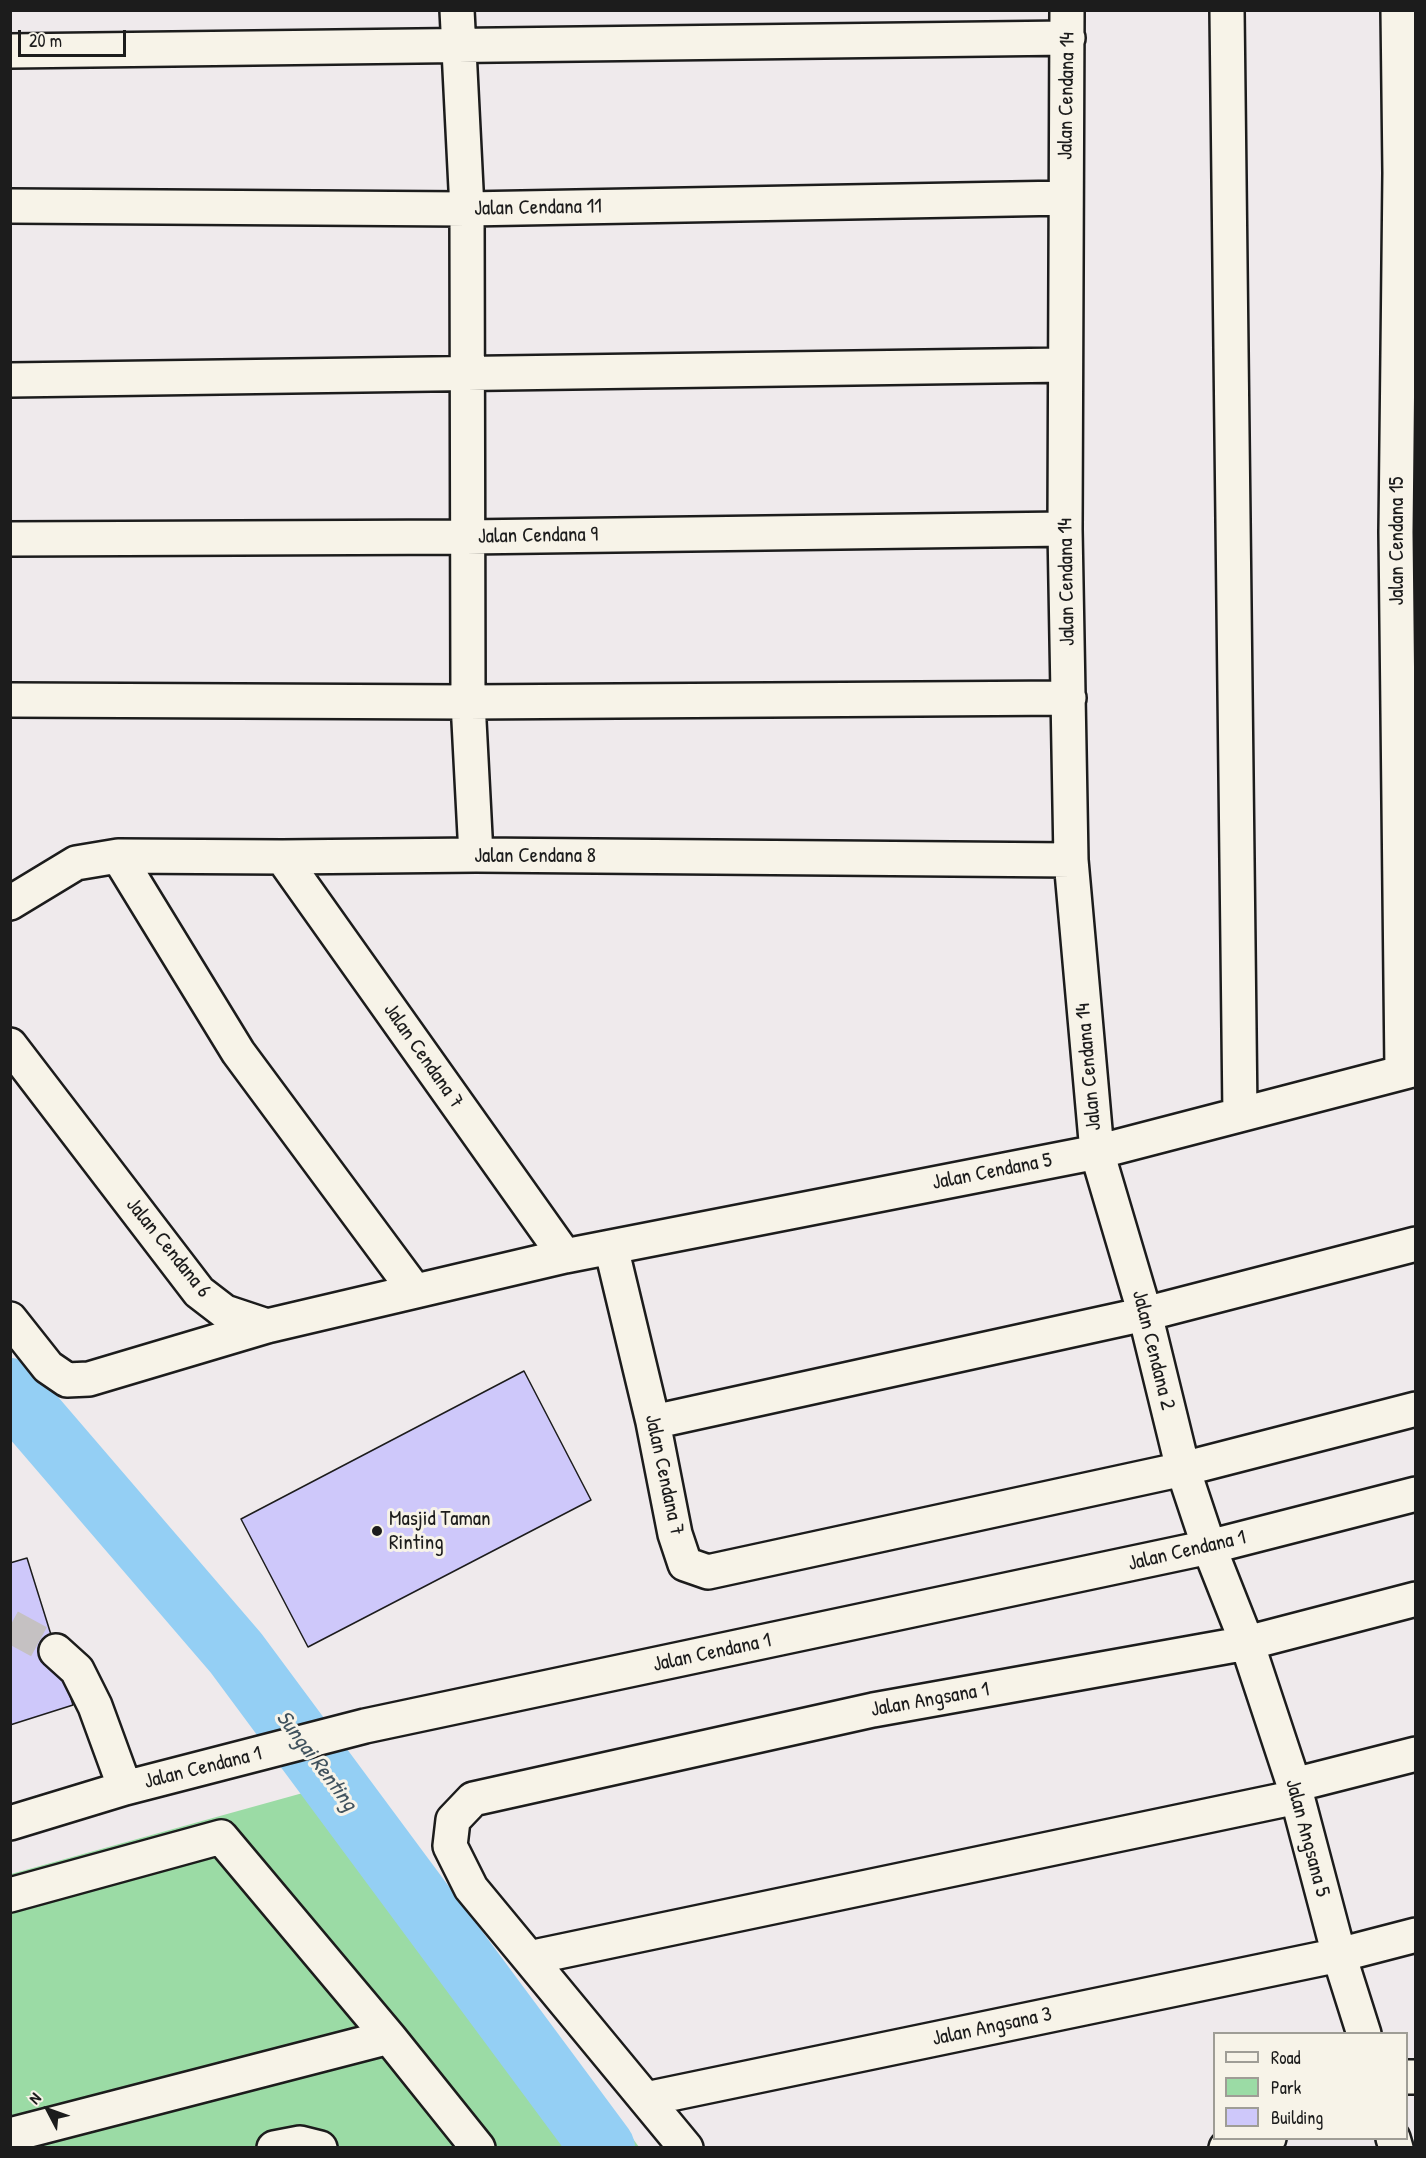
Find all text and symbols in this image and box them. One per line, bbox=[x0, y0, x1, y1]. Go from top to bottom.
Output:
scale bar bbox=[21, 18, 129, 56]
text: 20 m bbox=[29, 28, 62, 53]
street label: Jalan Cendana 14 bbox=[1053, 32, 1081, 160]
street label: Jalan Cendana 11 bbox=[474, 194, 602, 222]
street label: Jalan Cendana 15 bbox=[1384, 477, 1410, 605]
street label: Jalan Cendana 14 bbox=[1053, 518, 1081, 646]
street label: Jalan Cendana 9 bbox=[478, 522, 598, 550]
street label: Jalan Cendana 8 bbox=[474, 843, 596, 869]
street label: Jalan Cendana 7 bbox=[377, 998, 469, 1114]
street label: Jalan Cendana 14 bbox=[1071, 1002, 1107, 1132]
street label: Jalan Cendana 5 bbox=[930, 1148, 1054, 1196]
street label: Jalan Cendana 6 bbox=[120, 1193, 216, 1303]
street label: Jalan Cendana 2 bbox=[1126, 1288, 1180, 1412]
street label: Jalan Cendana 7 bbox=[639, 1412, 689, 1538]
place label: Masjid Taman Rinting bbox=[389, 1506, 491, 1556]
marker: Masjid Taman Rinting bbox=[370, 1524, 384, 1538]
street label: Jalan Cendana 1 bbox=[1126, 1525, 1248, 1577]
street label: Jalan Cendana 1 bbox=[651, 1628, 773, 1678]
street label: Jalan Angsana 1 bbox=[869, 1677, 991, 1723]
water label: Sungai Renting bbox=[270, 1706, 362, 1816]
street label: Jalan Cendana 1 bbox=[142, 1741, 264, 1795]
street label: Jalan Angsana 5 bbox=[1279, 1776, 1335, 1900]
street label: Jalan Angsana 3 bbox=[930, 2002, 1054, 2052]
legend bbox=[1213, 2032, 1408, 2140]
text: Road bbox=[1271, 2045, 1301, 2070]
text: Park bbox=[1271, 2075, 1301, 2100]
north arrow bbox=[18, 2080, 78, 2140]
text: N bbox=[23, 2088, 46, 2109]
text: Building bbox=[1271, 2105, 1323, 2130]

